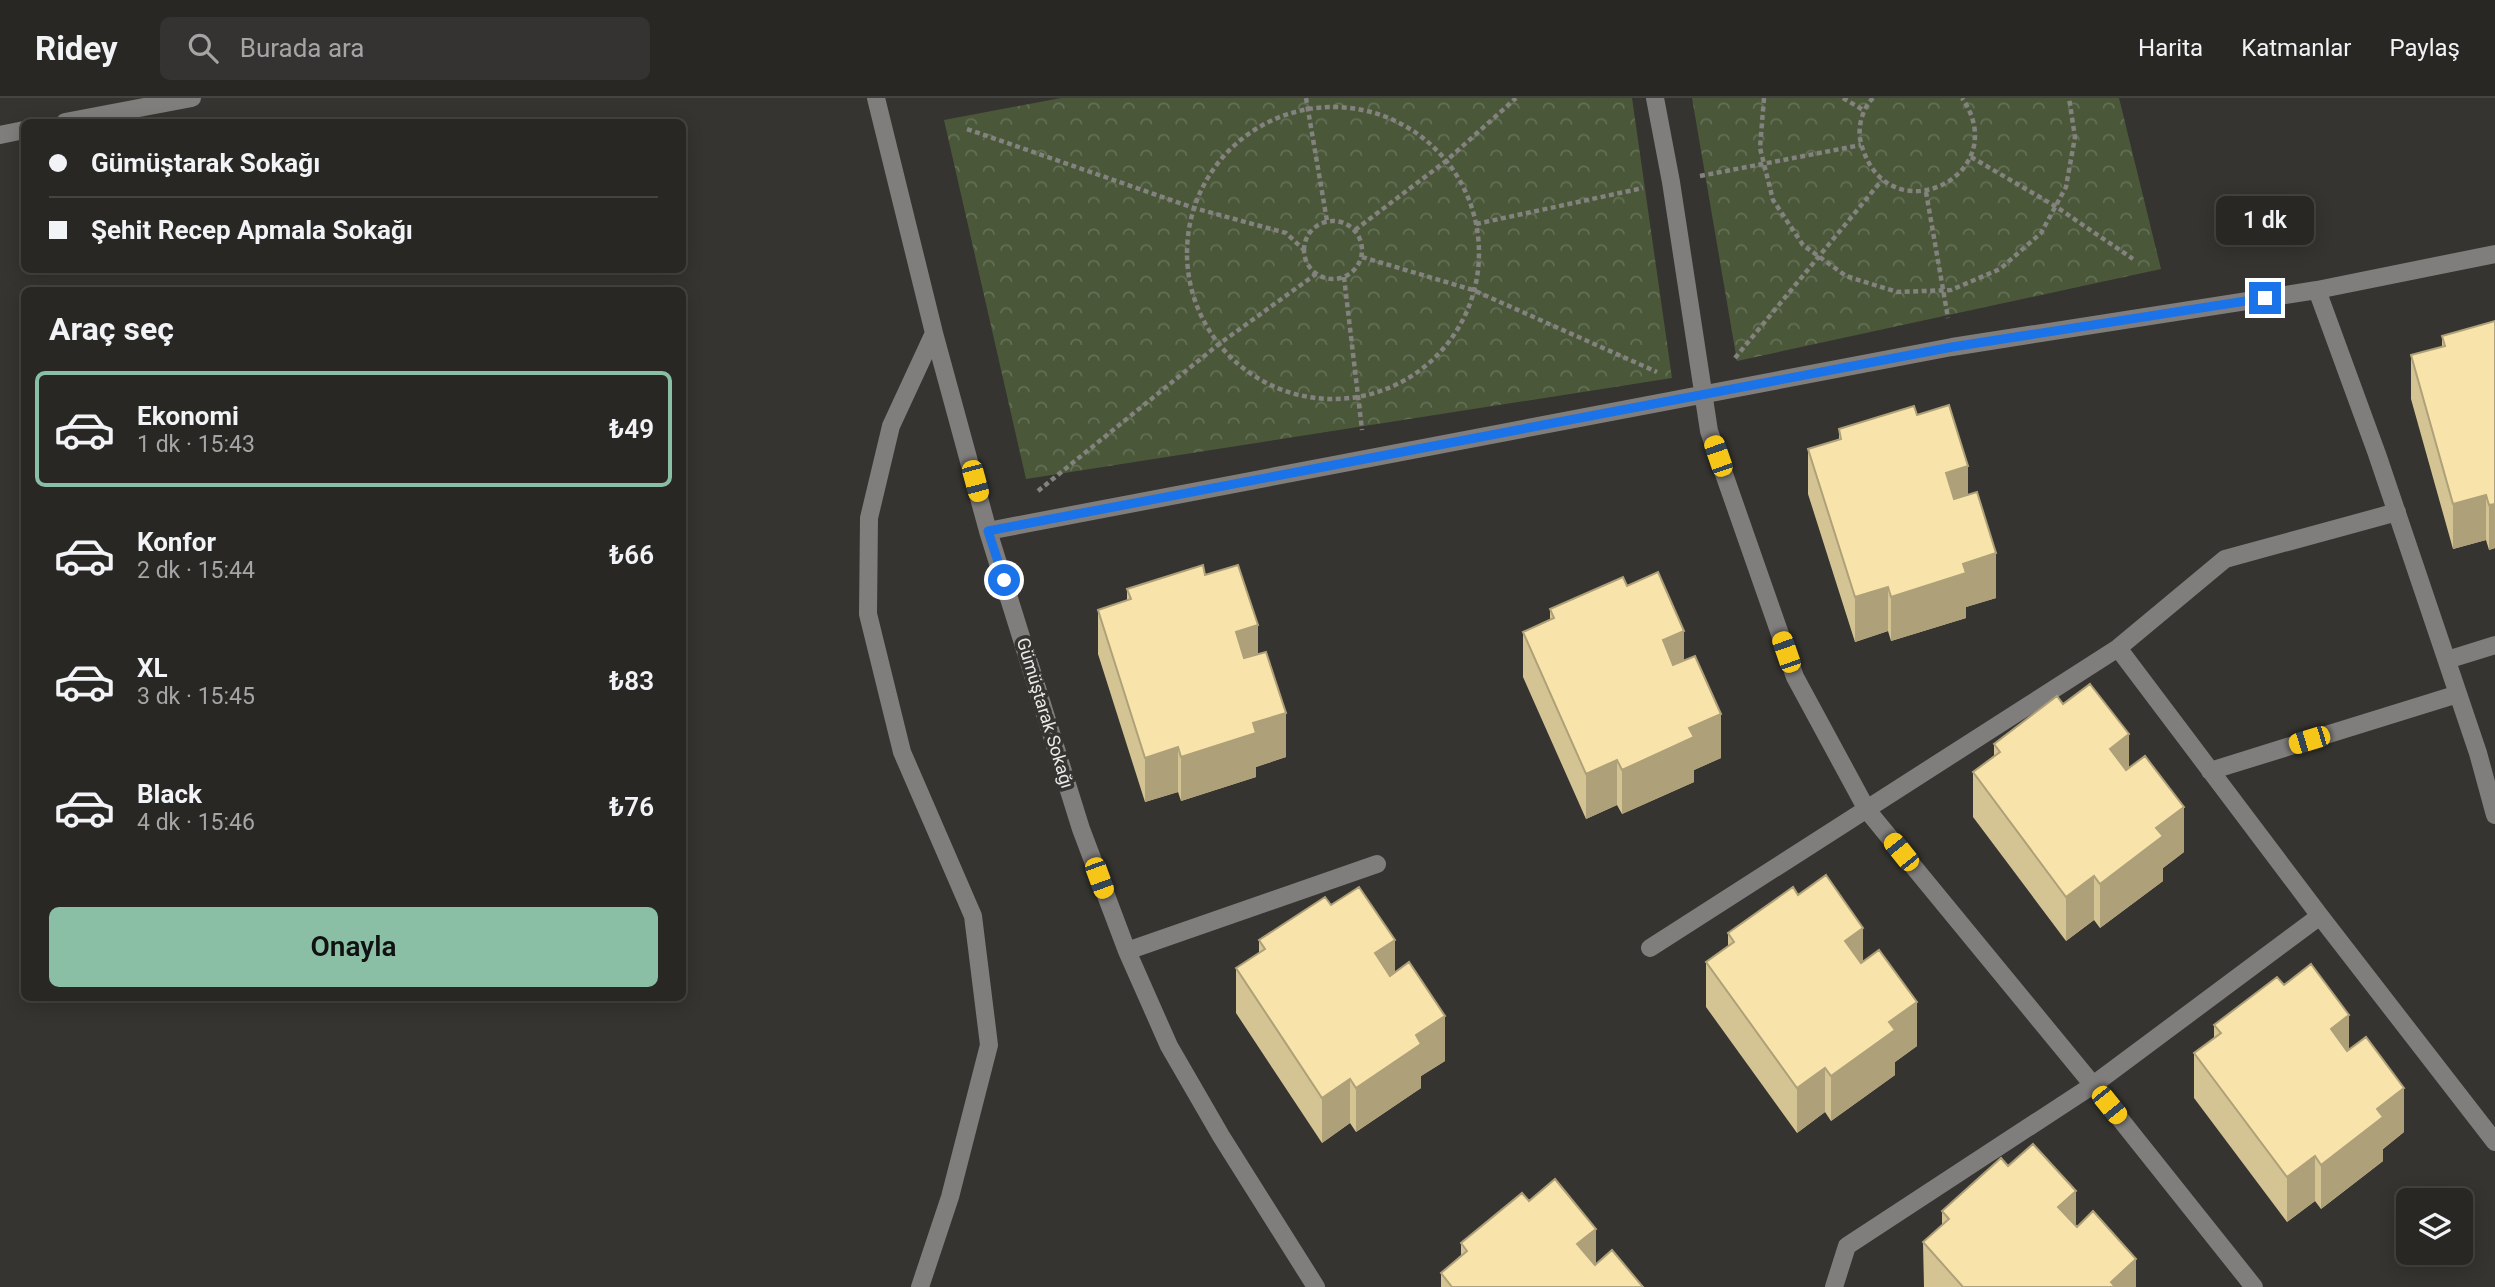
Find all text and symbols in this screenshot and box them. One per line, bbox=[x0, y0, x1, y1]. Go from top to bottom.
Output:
search box bbox=[160, 17, 650, 80]
text: Ridey bbox=[35, 29, 118, 68]
icon: search bbox=[184, 29, 222, 67]
text: Burada ara bbox=[240, 33, 365, 63]
text: Harita bbox=[2138, 34, 2203, 62]
text: Katmanlar bbox=[2241, 34, 2351, 62]
text: Paylaş bbox=[2389, 34, 2460, 62]
text: Gümüştarak Sokağı bbox=[91, 148, 320, 178]
callout: 1 dk bbox=[2216, 197, 2314, 246]
text: 1 dk bbox=[2243, 207, 2287, 234]
text: Şehit Recep Apmala Sokağı bbox=[91, 215, 413, 245]
route end bbox=[2249, 282, 2281, 314]
text: Araç seç bbox=[49, 310, 174, 348]
icon: car bbox=[53, 398, 116, 461]
text: Ekonomi bbox=[137, 401, 239, 431]
text: ₺49 bbox=[609, 414, 654, 444]
text: 1 dk · 15:43 bbox=[137, 431, 255, 458]
car bbox=[1702, 433, 1735, 479]
car bbox=[960, 458, 991, 504]
icon: car bbox=[53, 524, 116, 587]
text: Konfor bbox=[137, 527, 216, 557]
text: ₺66 bbox=[609, 540, 654, 570]
text: 2 dk · 15:44 bbox=[137, 557, 255, 584]
route start bbox=[988, 564, 1020, 596]
car bbox=[1770, 629, 1803, 675]
street label: Gümüştarak Sokağı bbox=[1013, 635, 1078, 791]
icon: car bbox=[53, 650, 116, 713]
text: XL bbox=[137, 653, 168, 683]
text: ₺83 bbox=[609, 666, 654, 696]
text: 3 dk · 15:45 bbox=[137, 683, 255, 710]
car bbox=[2286, 724, 2333, 756]
icon: car bbox=[53, 776, 116, 839]
text: Black bbox=[137, 779, 202, 809]
text: ₺76 bbox=[609, 792, 654, 822]
text: 4 dk · 15:46 bbox=[137, 809, 255, 836]
car bbox=[1880, 829, 1923, 875]
car bbox=[1082, 855, 1117, 901]
button: Onayla bbox=[49, 907, 658, 987]
car bbox=[2088, 1082, 2131, 1128]
map controls bbox=[2396, 1188, 2473, 1265]
button: layers bbox=[2396, 1188, 2473, 1265]

